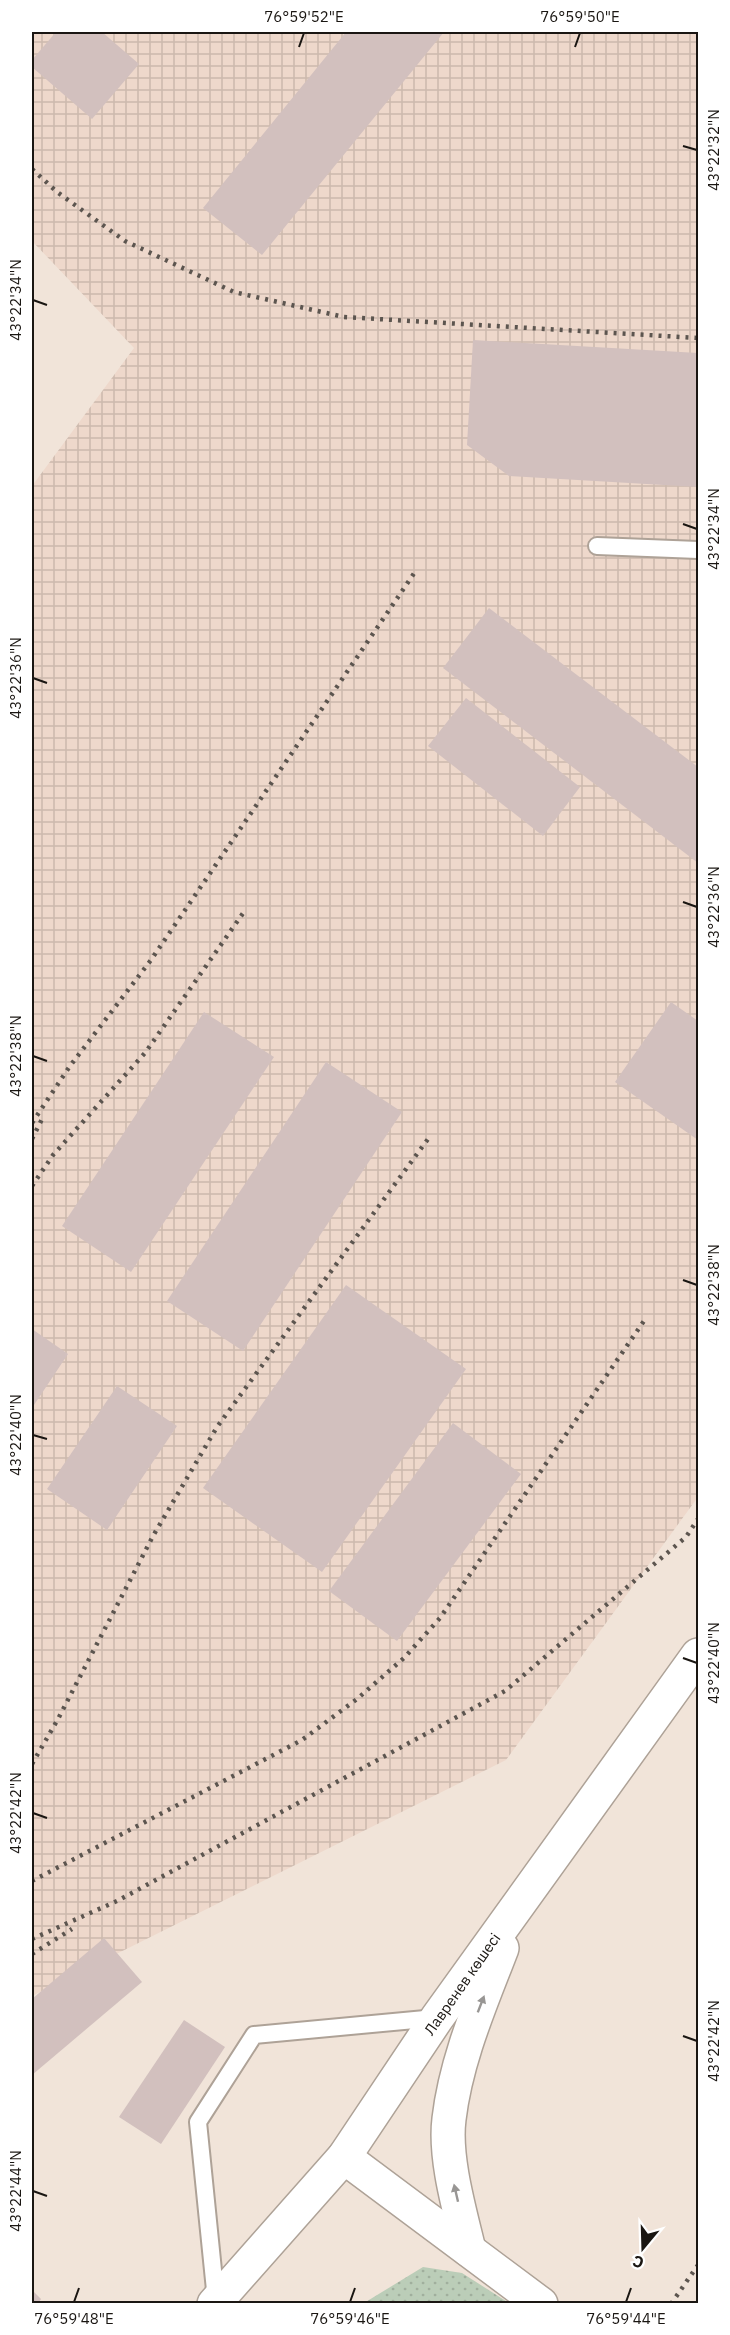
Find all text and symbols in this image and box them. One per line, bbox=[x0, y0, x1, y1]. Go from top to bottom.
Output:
text: 76°59'52"E bbox=[264, 7, 344, 26]
text: 76°59'50"E bbox=[540, 7, 620, 26]
text: 43°22'32"N bbox=[704, 109, 723, 191]
text: 43°22'34"N bbox=[6, 259, 25, 341]
text: 43°22'34"N bbox=[704, 488, 723, 570]
text: 43°22'36"N bbox=[6, 637, 25, 719]
text: 43°22'36"N bbox=[704, 866, 723, 948]
text: 43°22'38"N bbox=[6, 1015, 25, 1097]
text: 43°22'38"N bbox=[704, 1244, 723, 1326]
text: 43°22'40"N bbox=[6, 1394, 25, 1476]
text: 43°22'40"N bbox=[704, 1622, 723, 1704]
text: 43°22'42"N bbox=[6, 1772, 25, 1854]
street label: Лавренев көшесі bbox=[420, 1929, 504, 2039]
one-way arrow bbox=[476, 1994, 486, 2012]
text: 43°22'42"N bbox=[704, 2000, 723, 2082]
text: 43°22'44"N bbox=[6, 2150, 25, 2232]
one-way arrow bbox=[451, 2184, 460, 2203]
north arrow bbox=[613, 2218, 673, 2278]
text: С bbox=[630, 2251, 646, 2273]
text: 76°59'48"E bbox=[34, 2309, 114, 2328]
text: 76°59'46"E bbox=[310, 2309, 390, 2328]
text: 76°59'44"E bbox=[586, 2309, 666, 2328]

